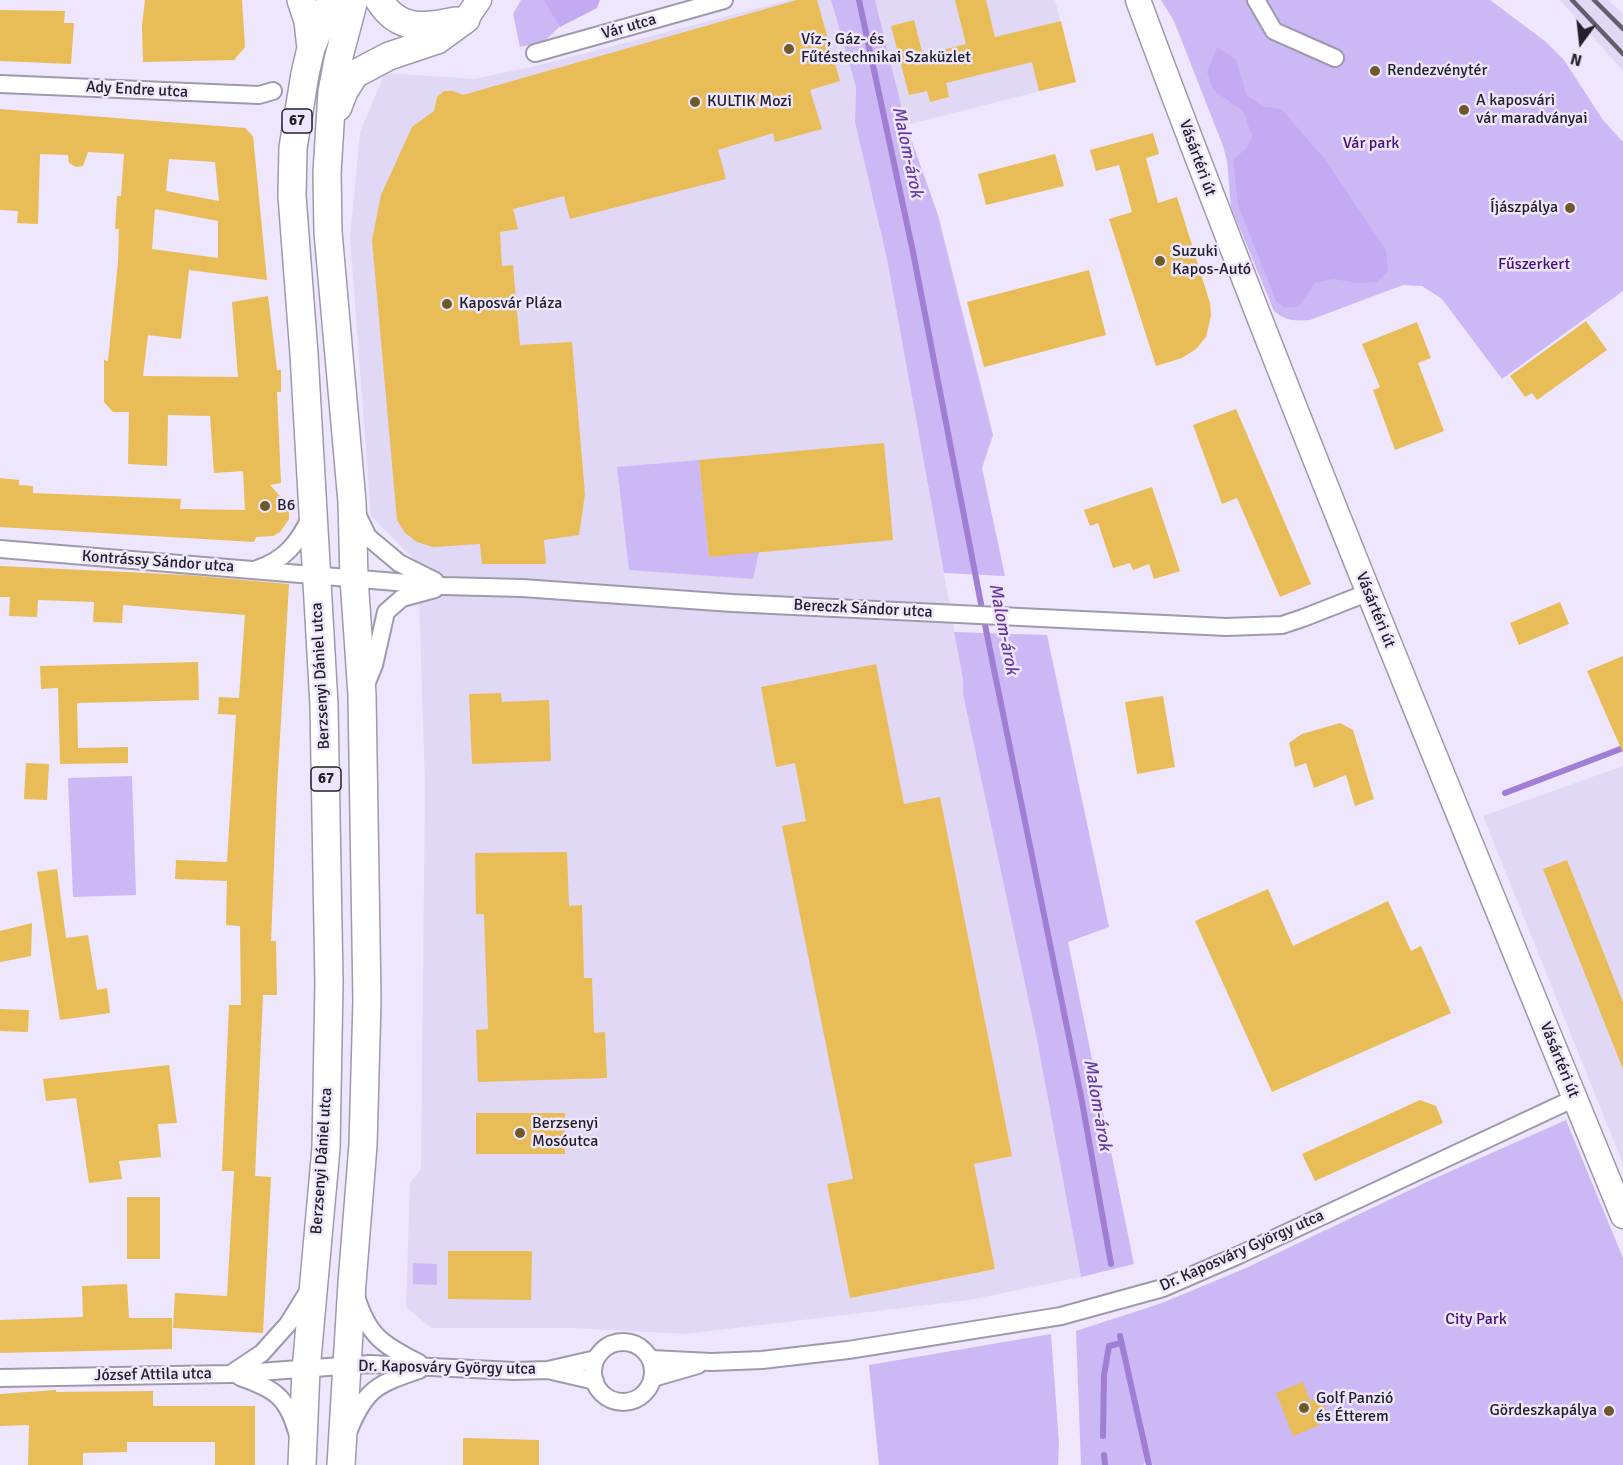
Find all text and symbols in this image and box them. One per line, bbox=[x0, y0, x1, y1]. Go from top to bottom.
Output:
street label: Vár utca bbox=[599, 10, 659, 44]
north arrow bbox=[1551, 12, 1611, 72]
place label: Víz-, Gáz- és Fűtéstechnikai Szaküzlet bbox=[801, 30, 971, 68]
marker: Víz-, Gáz- és Fűtéstechnikai Szaküzlet bbox=[782, 42, 796, 56]
text: N bbox=[1568, 48, 1584, 70]
place label: Rendezvénytér bbox=[1387, 61, 1487, 81]
marker: Rendezvénytér bbox=[1368, 64, 1382, 78]
street label: Ady Endre utca bbox=[85, 78, 189, 102]
place label: A kaposvári vár maradványai bbox=[1476, 91, 1588, 129]
place label: KULTIK Mozi bbox=[707, 92, 792, 112]
marker: KULTIK Mozi bbox=[688, 95, 702, 109]
marker: A kaposvári vár maradványai bbox=[1457, 103, 1471, 117]
water label: Malom-árok bbox=[887, 104, 927, 200]
road number: 67 bbox=[282, 109, 312, 133]
street label: Vásártéri út bbox=[1174, 117, 1220, 199]
park label: Vár park bbox=[1343, 134, 1399, 154]
place label: Íjászpálya bbox=[1490, 198, 1558, 218]
marker: Íjászpálya bbox=[1563, 201, 1577, 215]
place label: Suzuki Kapos-Autó bbox=[1172, 242, 1251, 280]
marker: Suzuki Kapos-Autó bbox=[1153, 254, 1167, 268]
park label: Fűszerkert bbox=[1498, 255, 1570, 275]
place label: Kaposvár Pláza bbox=[459, 294, 562, 314]
marker: Kaposvár Pláza bbox=[440, 297, 454, 311]
place label: B6 bbox=[277, 496, 295, 516]
marker: B6 bbox=[258, 499, 272, 513]
street label: Kontrássy Sándor utca bbox=[81, 547, 235, 577]
street label: Vásártéri út bbox=[1351, 569, 1399, 651]
water label: Malom-árok bbox=[984, 582, 1022, 676]
street label: Bereczk Sándor utca bbox=[793, 596, 933, 622]
street label: Berzsenyi Dániel utca bbox=[308, 602, 334, 750]
road number: 67 bbox=[311, 767, 341, 791]
street label: Vásártéri út bbox=[1535, 1019, 1583, 1101]
water label: Malom-árok bbox=[1078, 1058, 1116, 1152]
street label: Berzsenyi Dániel utca bbox=[307, 1087, 337, 1235]
place label: Berzsenyi Mosóutca bbox=[532, 1114, 598, 1152]
marker: Berzsenyi Mosóutca bbox=[513, 1126, 527, 1140]
street label: Dr. Kaposváry György utca bbox=[1157, 1206, 1327, 1296]
park label: City Park bbox=[1445, 1310, 1507, 1330]
street label: Dr. Kaposváry György utca bbox=[358, 1357, 536, 1379]
street label: József Attila utca bbox=[94, 1364, 212, 1386]
place label: Golf Panzió és Étterem bbox=[1316, 1389, 1393, 1427]
marker: Golf Panzió és Étterem bbox=[1297, 1401, 1311, 1415]
place label: Gördeszkapálya bbox=[1489, 1401, 1597, 1421]
marker: Gördeszkapálya bbox=[1602, 1404, 1616, 1418]

